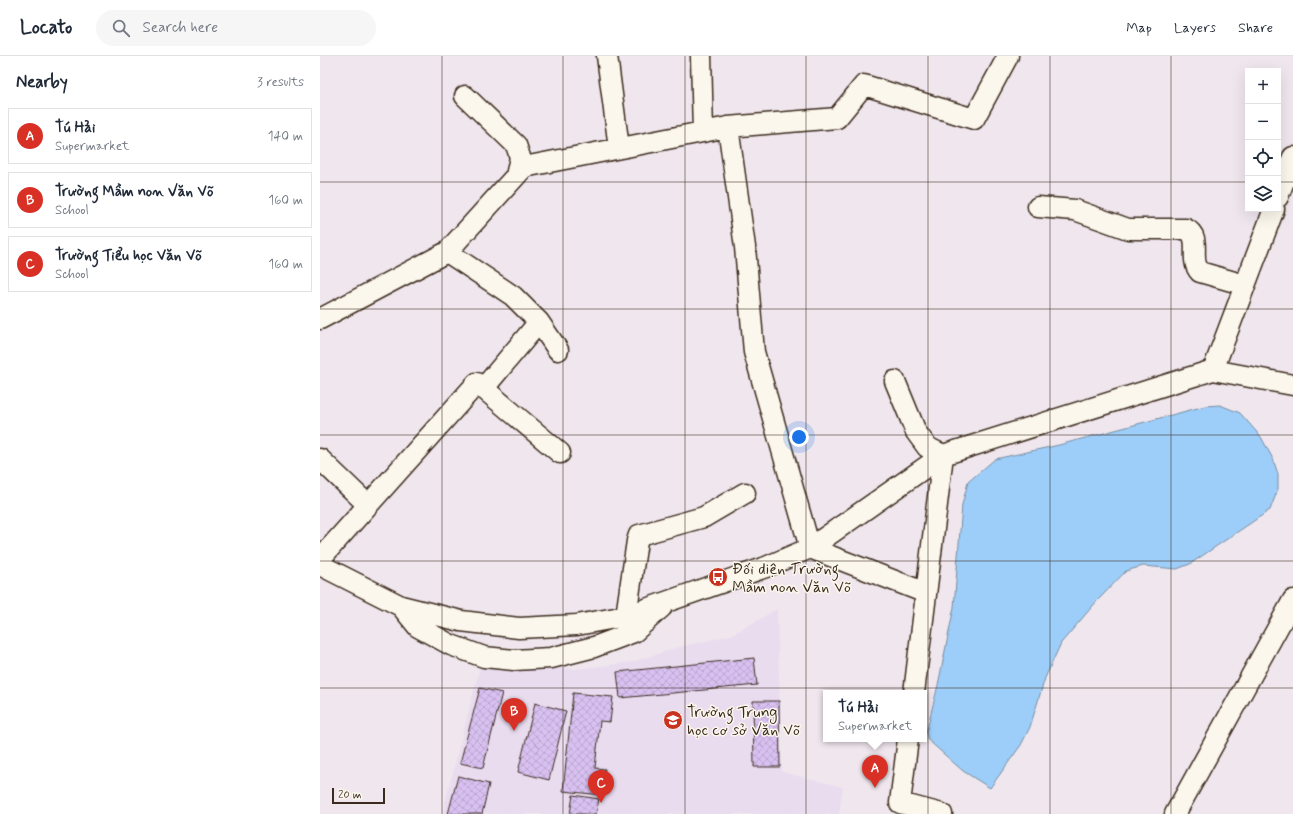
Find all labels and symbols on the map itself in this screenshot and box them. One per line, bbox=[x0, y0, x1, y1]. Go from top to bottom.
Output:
your location bbox=[789, 427, 809, 447]
place label: Đối diện Trường Mầm non Văn Võ bbox=[732, 559, 852, 598]
bus stop icon: Đối diện Trường Mầm non Văn Võ bbox=[707, 566, 729, 588]
pin: B bbox=[501, 698, 527, 731]
place label: Trường Trung học cơ sở Văn Võ bbox=[687, 702, 801, 741]
school or university icon: Trường Trung học cơ sở Văn Võ bbox=[662, 709, 684, 731]
pin: A bbox=[862, 755, 888, 788]
pin: C bbox=[588, 770, 614, 803]
scale bar bbox=[332, 786, 385, 805]

